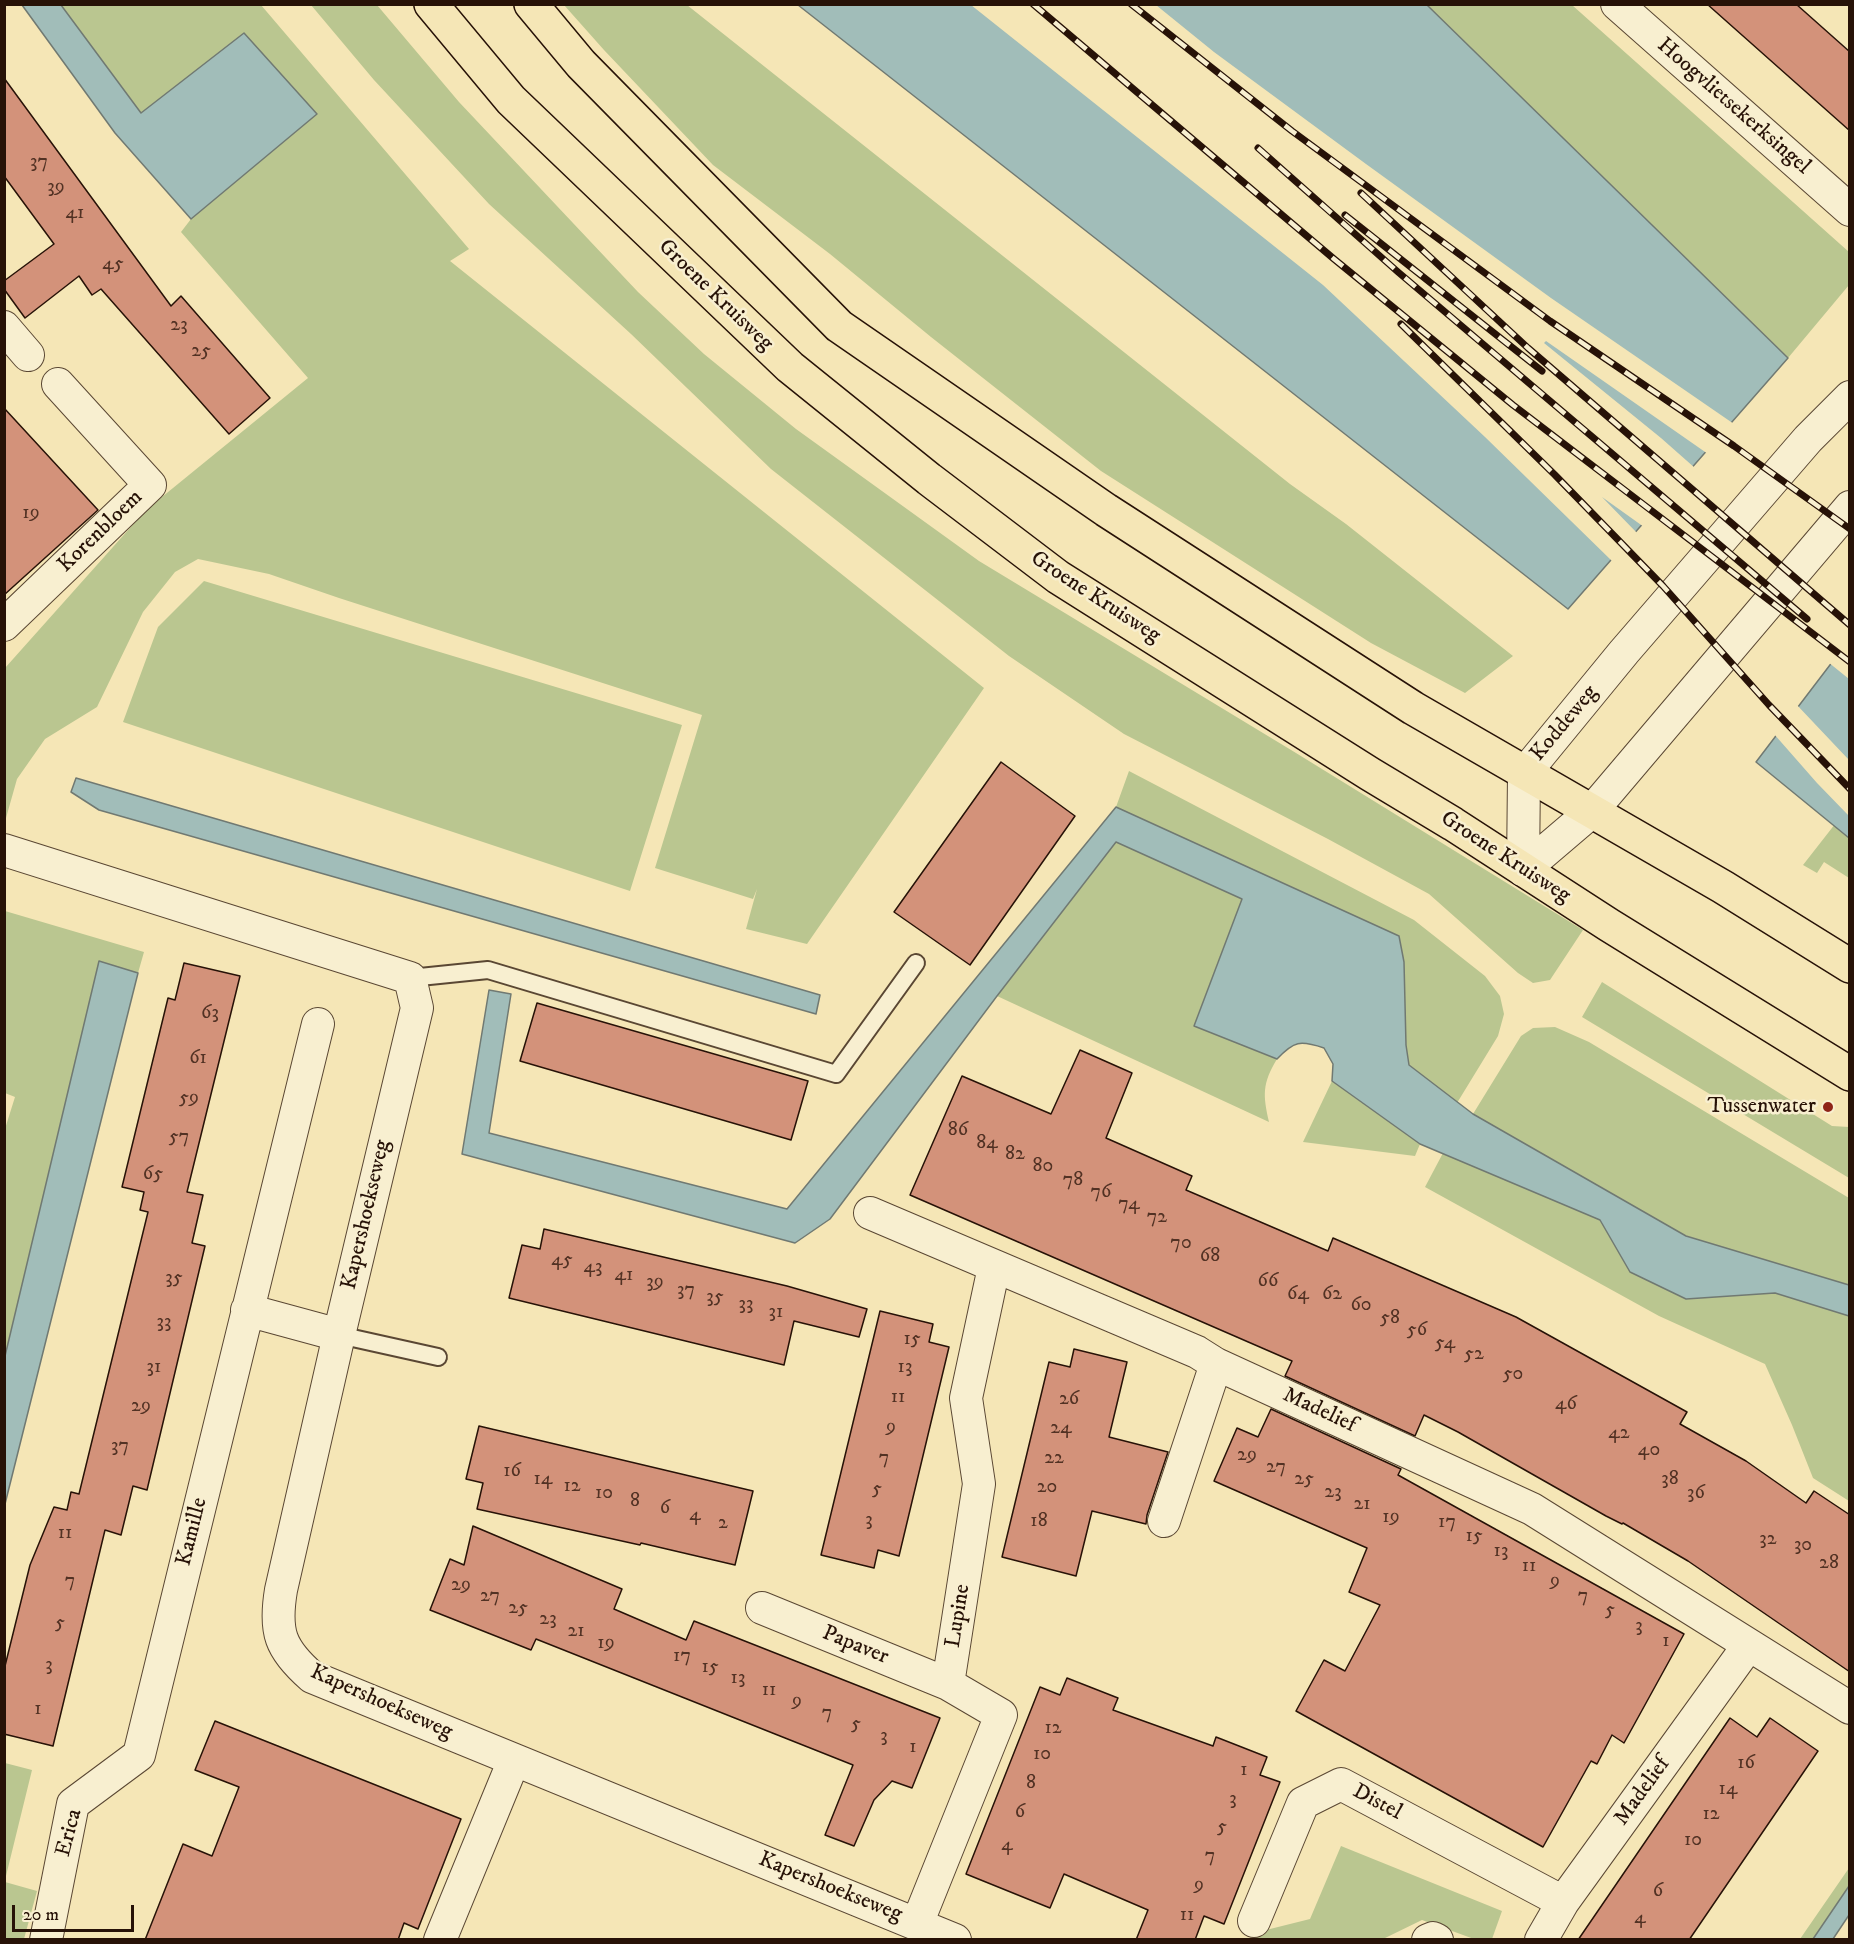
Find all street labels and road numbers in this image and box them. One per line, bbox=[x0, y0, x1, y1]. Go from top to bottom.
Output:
street label: Hoogvlietsekerksingel bbox=[1651, 33, 1815, 181]
street label: Groene Kruisweg bbox=[652, 234, 778, 358]
street label: Korenbloem bbox=[53, 485, 149, 579]
street label: Groene Kruisweg bbox=[1025, 546, 1165, 650]
street label: Koddeweg bbox=[1526, 681, 1604, 767]
street label: Groene Kruisweg bbox=[1435, 806, 1575, 910]
street label: Kapershoekseweg bbox=[337, 1138, 397, 1292]
street label: Madelief bbox=[1278, 1383, 1360, 1439]
street label: Kamille bbox=[172, 1495, 214, 1569]
street label: Lupine bbox=[941, 1582, 977, 1650]
street label: Papaver bbox=[818, 1621, 892, 1671]
street label: Kapershoekseweg bbox=[306, 1660, 456, 1746]
street label: Madelief bbox=[1609, 1753, 1677, 1831]
street label: Distel bbox=[1348, 1779, 1406, 1827]
street label: Erica bbox=[51, 1806, 89, 1860]
street label: Kapershoekseweg bbox=[754, 1847, 906, 1929]

